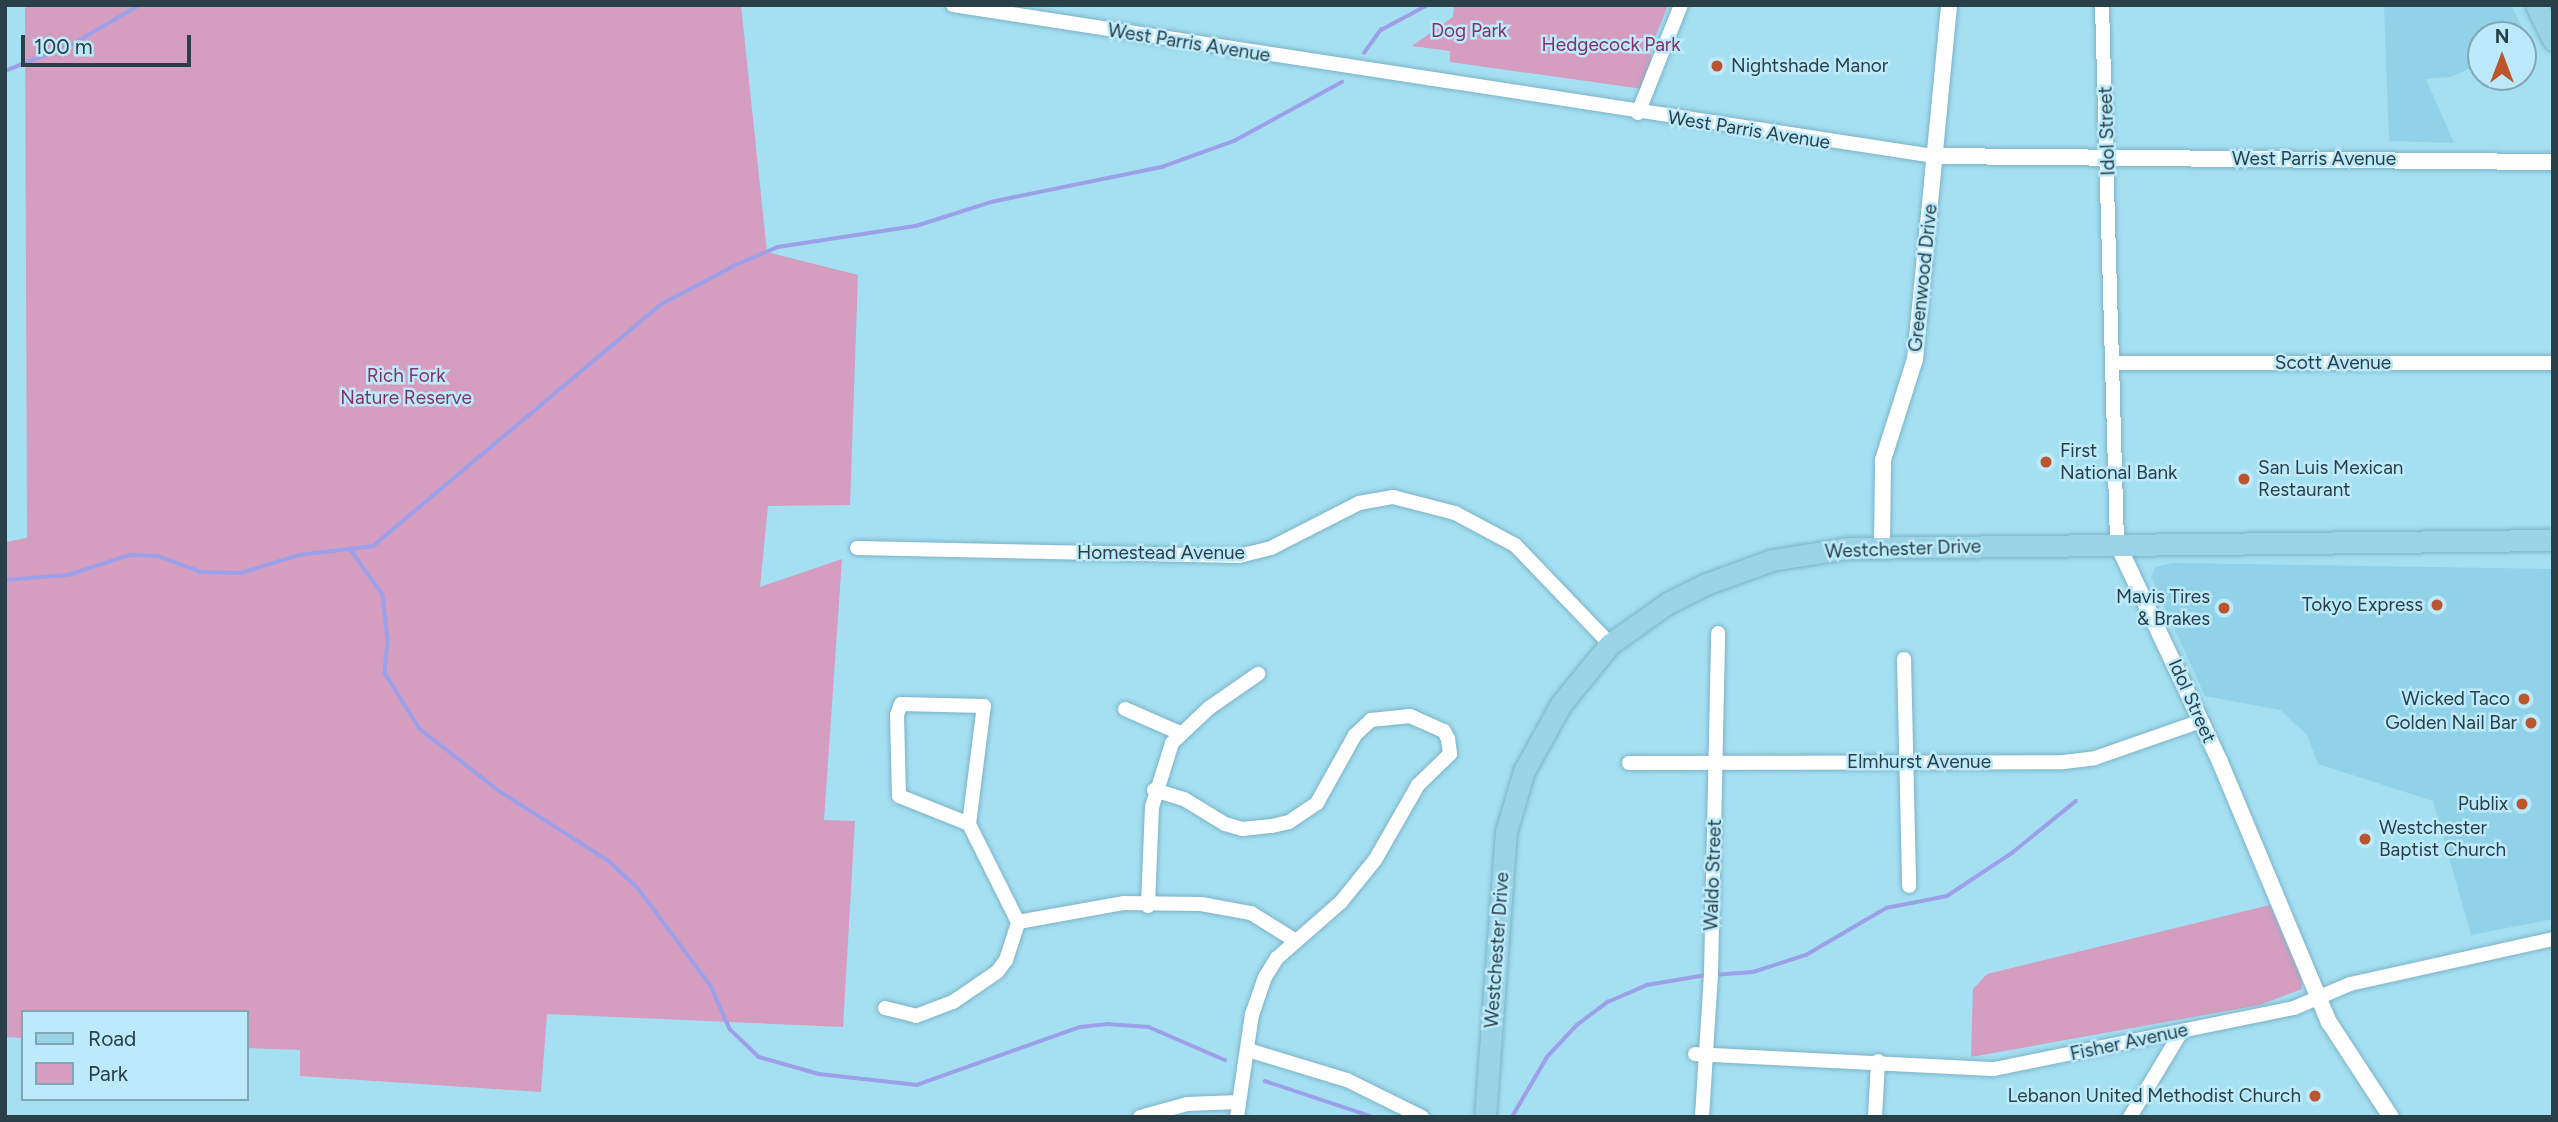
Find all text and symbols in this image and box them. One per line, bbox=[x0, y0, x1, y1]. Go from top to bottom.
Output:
street label: West Parris Avenue bbox=[1106, 19, 1272, 67]
park label: Dog Park bbox=[1431, 20, 1507, 42]
scale bar bbox=[24, 21, 194, 65]
north arrow bbox=[2467, 21, 2537, 91]
text: N bbox=[2495, 25, 2509, 48]
text: 100 m bbox=[34, 34, 93, 59]
park label: Hedgecock Park bbox=[1542, 34, 1680, 56]
place label: Nightshade Manor bbox=[1731, 55, 1888, 77]
marker: Nightshade Manor bbox=[1709, 58, 1725, 74]
street label: Idol Street bbox=[2094, 86, 2120, 176]
street label: West Parris Avenue bbox=[1666, 106, 1832, 154]
street label: West Parris Avenue bbox=[2232, 148, 2396, 170]
street label: Greenwood Drive bbox=[1904, 203, 1942, 353]
street label: Scott Avenue bbox=[2275, 352, 2391, 374]
park label: Rich Fork Nature Reserve bbox=[340, 365, 472, 409]
place label: First National Bank bbox=[2060, 440, 2177, 484]
marker: First National Bank bbox=[2038, 454, 2054, 470]
place label: San Luis Mexican Restaurant bbox=[2258, 457, 2403, 501]
marker: San Luis Mexican Restaurant bbox=[2236, 471, 2252, 487]
street label: Westchester Drive bbox=[1824, 535, 1982, 563]
street label: Homestead Avenue bbox=[1077, 542, 1245, 564]
place label: Mavis Tires & Brakes bbox=[2116, 586, 2210, 630]
place label: Tokyo Express bbox=[2302, 594, 2423, 616]
marker: Tokyo Express bbox=[2429, 597, 2445, 613]
marker: Mavis Tires & Brakes bbox=[2216, 600, 2232, 616]
street label: Idol Street bbox=[2163, 656, 2221, 746]
place label: Wicked Taco bbox=[2402, 688, 2510, 710]
marker: Wicked Taco bbox=[2516, 691, 2532, 707]
place label: Golden Nail Bar bbox=[2385, 712, 2517, 734]
marker: Golden Nail Bar bbox=[2523, 715, 2539, 731]
street label: Elmhurst Avenue bbox=[1847, 751, 1991, 773]
place label: Publix bbox=[2458, 793, 2508, 815]
marker: Publix bbox=[2514, 796, 2530, 812]
place label: Westchester Baptist Church bbox=[2379, 817, 2506, 861]
street label: Waldo Street bbox=[1700, 819, 1726, 931]
marker: Westchester Baptist Church bbox=[2357, 831, 2373, 847]
street label: Westchester Drive bbox=[1480, 871, 1514, 1029]
legend bbox=[21, 1010, 248, 1101]
street label: Fisher Avenue bbox=[2068, 1018, 2190, 1066]
text: Road bbox=[88, 1026, 136, 1051]
text: Park bbox=[88, 1061, 128, 1086]
place label: Lebanon United Methodist Church bbox=[2007, 1085, 2301, 1107]
marker: Lebanon United Methodist Church bbox=[2307, 1088, 2323, 1104]

